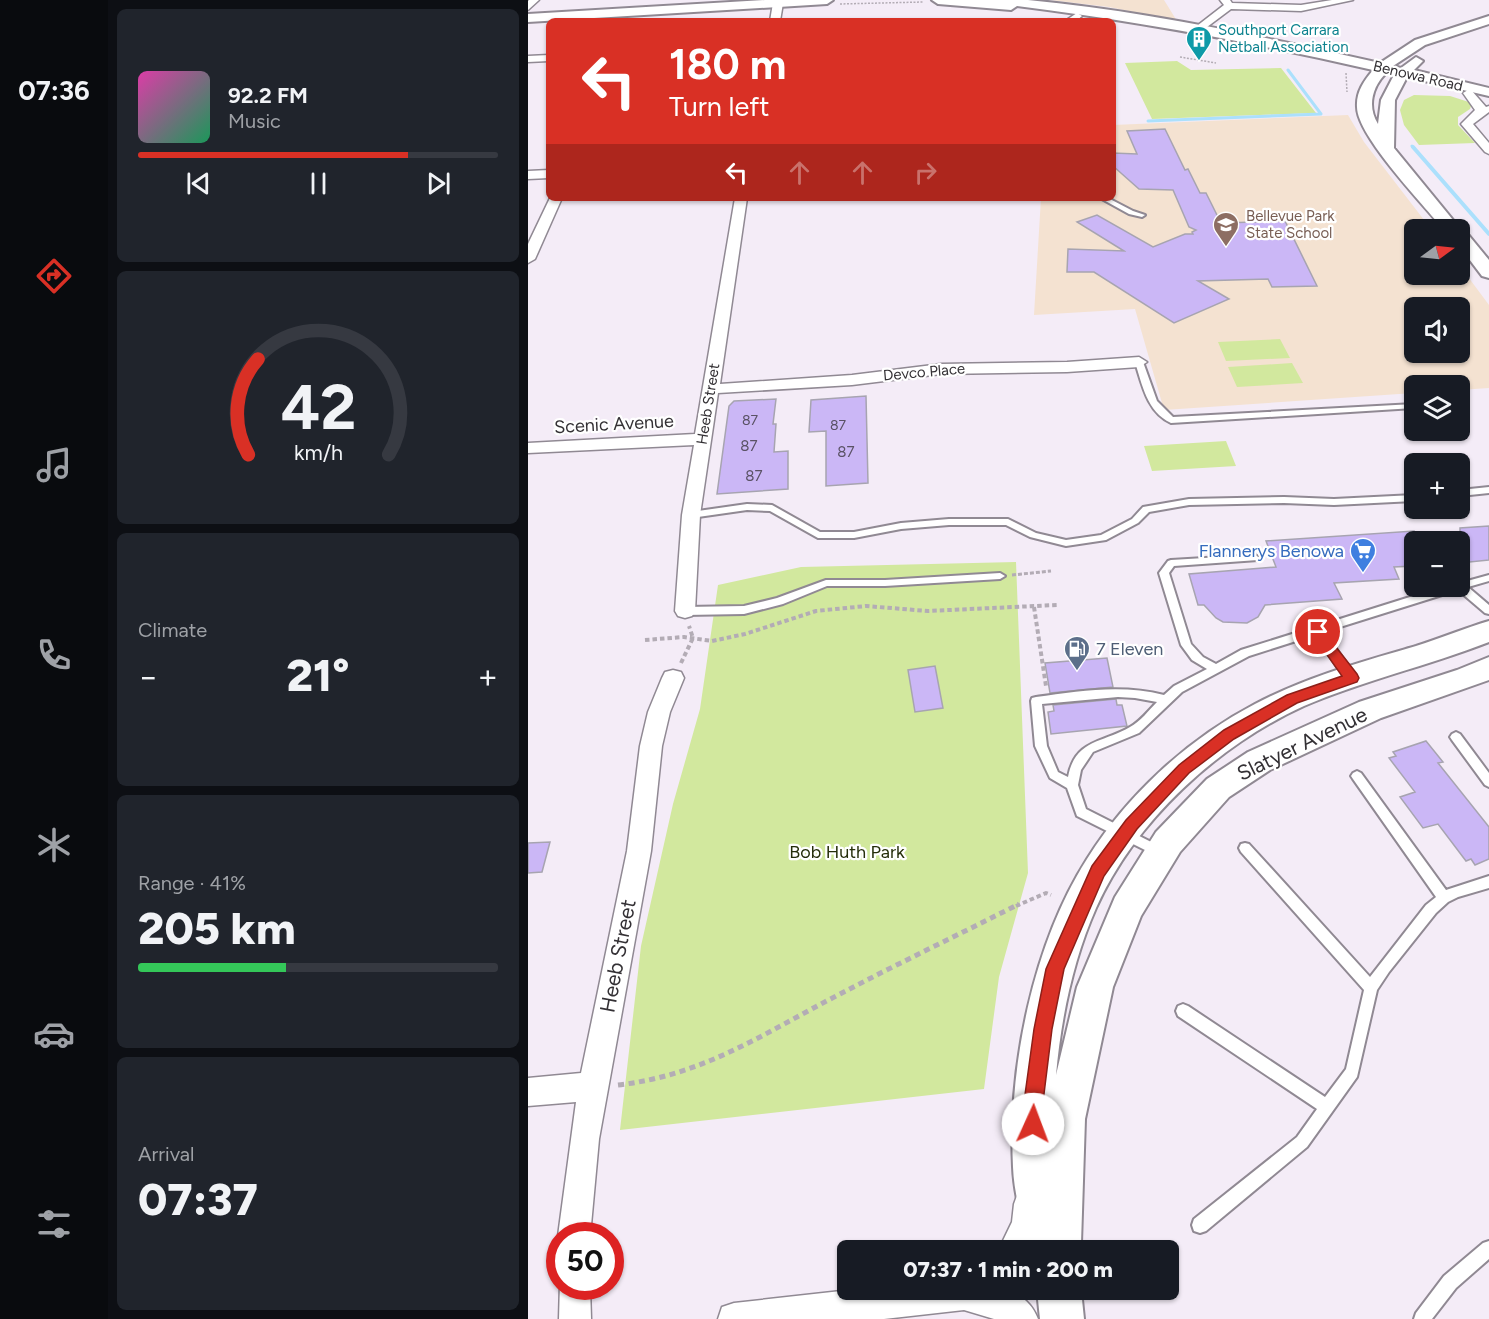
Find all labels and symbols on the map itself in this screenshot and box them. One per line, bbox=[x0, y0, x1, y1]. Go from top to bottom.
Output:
place label: Southport Carrara Netball Association bbox=[1218, 21, 1349, 56]
building icon: Southport Carrara Netball Association bbox=[1184, 24, 1214, 62]
street label: Benowa Road bbox=[1371, 57, 1465, 95]
place label: Bellevue Park State School bbox=[1246, 207, 1335, 242]
school or university icon: Bellevue Park State School bbox=[1211, 210, 1241, 248]
north arrow bbox=[1404, 219, 1470, 285]
street label: Devco Place bbox=[882, 359, 966, 385]
street label: Heeb Street bbox=[693, 362, 723, 446]
street label: Scenic Avenue bbox=[554, 410, 675, 438]
house number: 87 bbox=[742, 412, 759, 429]
house number: 87 bbox=[830, 417, 847, 434]
house number: 87 bbox=[740, 437, 758, 455]
house number: 87 bbox=[837, 443, 855, 461]
house number: 87 bbox=[745, 467, 763, 485]
supermarket icon: Flannerys Benowa bbox=[1348, 536, 1378, 574]
place label: Flannerys Benowa bbox=[1199, 540, 1344, 562]
pin bbox=[1292, 606, 1343, 657]
fuel station icon: 7 Eleven bbox=[1062, 634, 1092, 672]
place label: 7 Eleven bbox=[1096, 638, 1163, 660]
street label: Slatyer Avenue bbox=[1233, 701, 1371, 786]
park label: Bob Huth Park bbox=[789, 841, 905, 863]
street label: Heeb Street bbox=[594, 897, 641, 1015]
position arrow bbox=[1001, 1092, 1065, 1156]
speed limit sign: 50 bbox=[546, 1222, 624, 1300]

